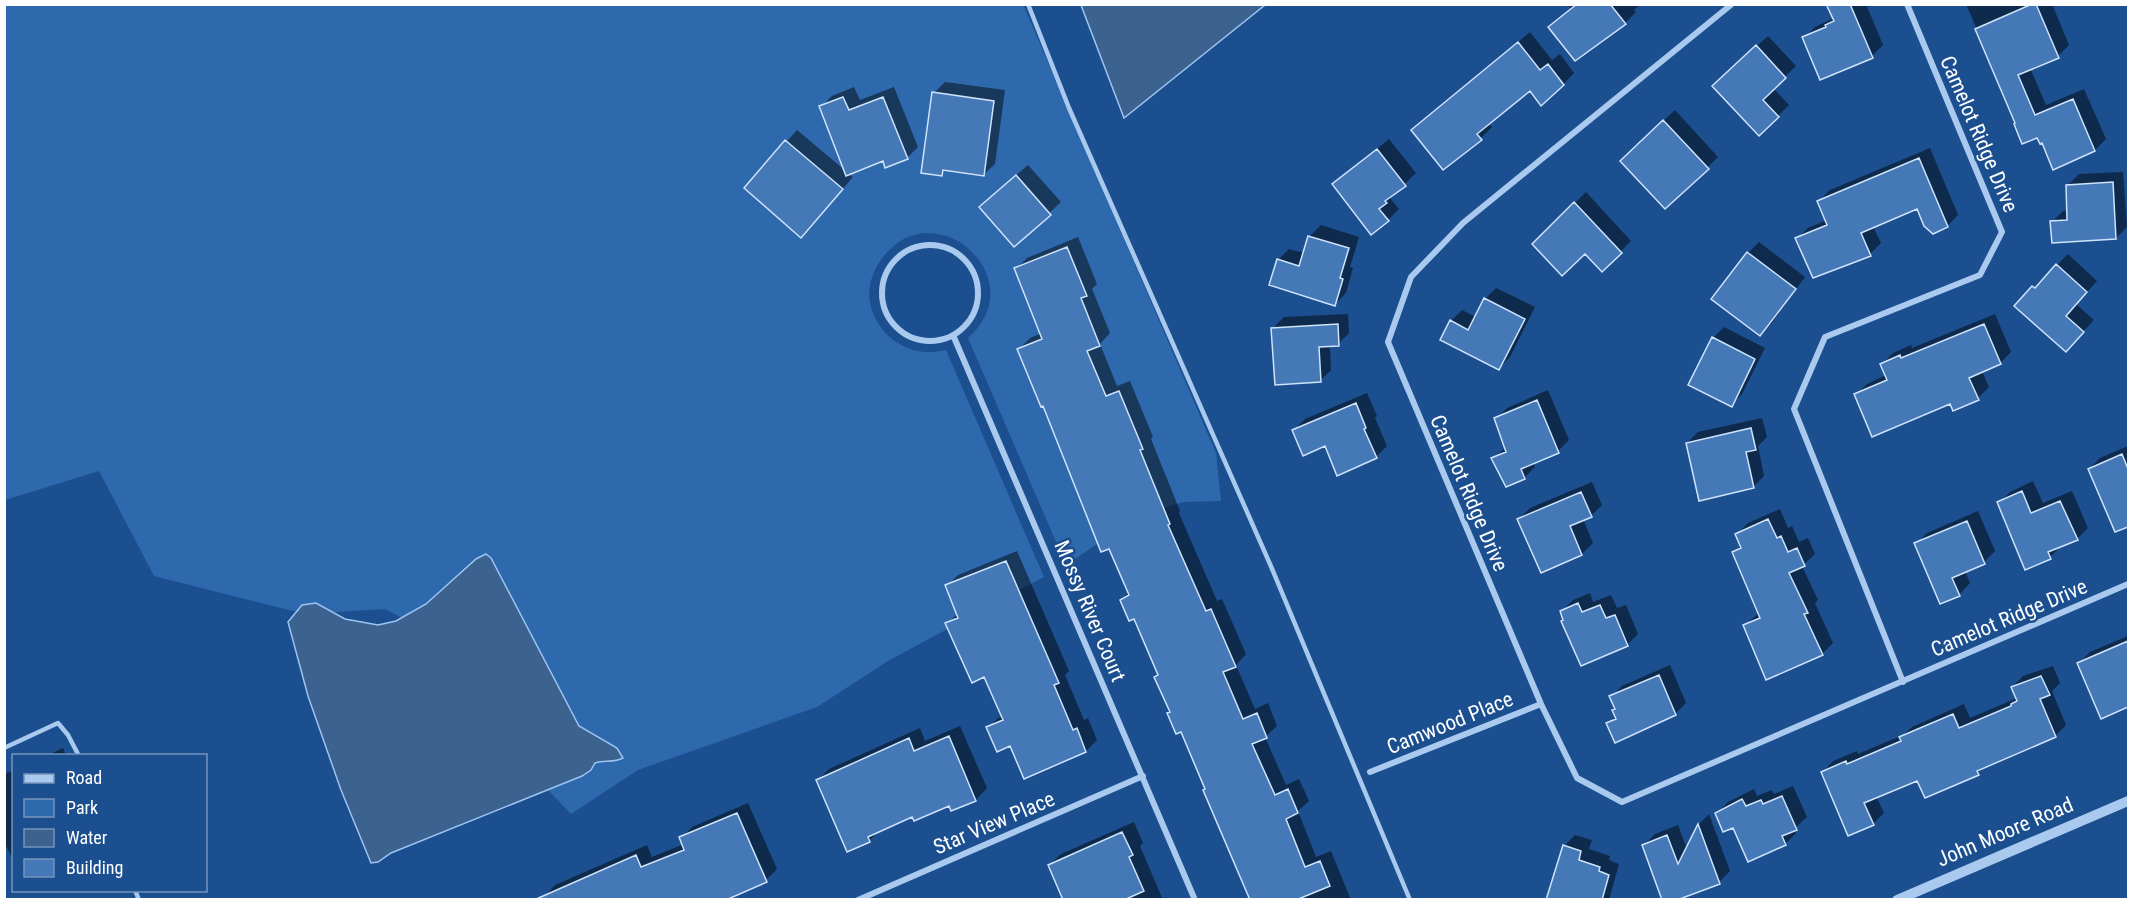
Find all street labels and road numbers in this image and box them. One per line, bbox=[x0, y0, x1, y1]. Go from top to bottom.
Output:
street label: Camelot Ridge Drive bbox=[1935, 52, 2023, 216]
street label: Camelot Ridge Drive bbox=[1425, 411, 1513, 575]
street label: Mossy River Court bbox=[1050, 537, 1130, 685]
street label: Camelot Ridge Drive bbox=[1927, 574, 2091, 662]
street label: Camwood Place bbox=[1383, 687, 1517, 759]
street label: Star View Place bbox=[930, 787, 1058, 859]
street label: John Moore Road bbox=[1933, 792, 2077, 872]

